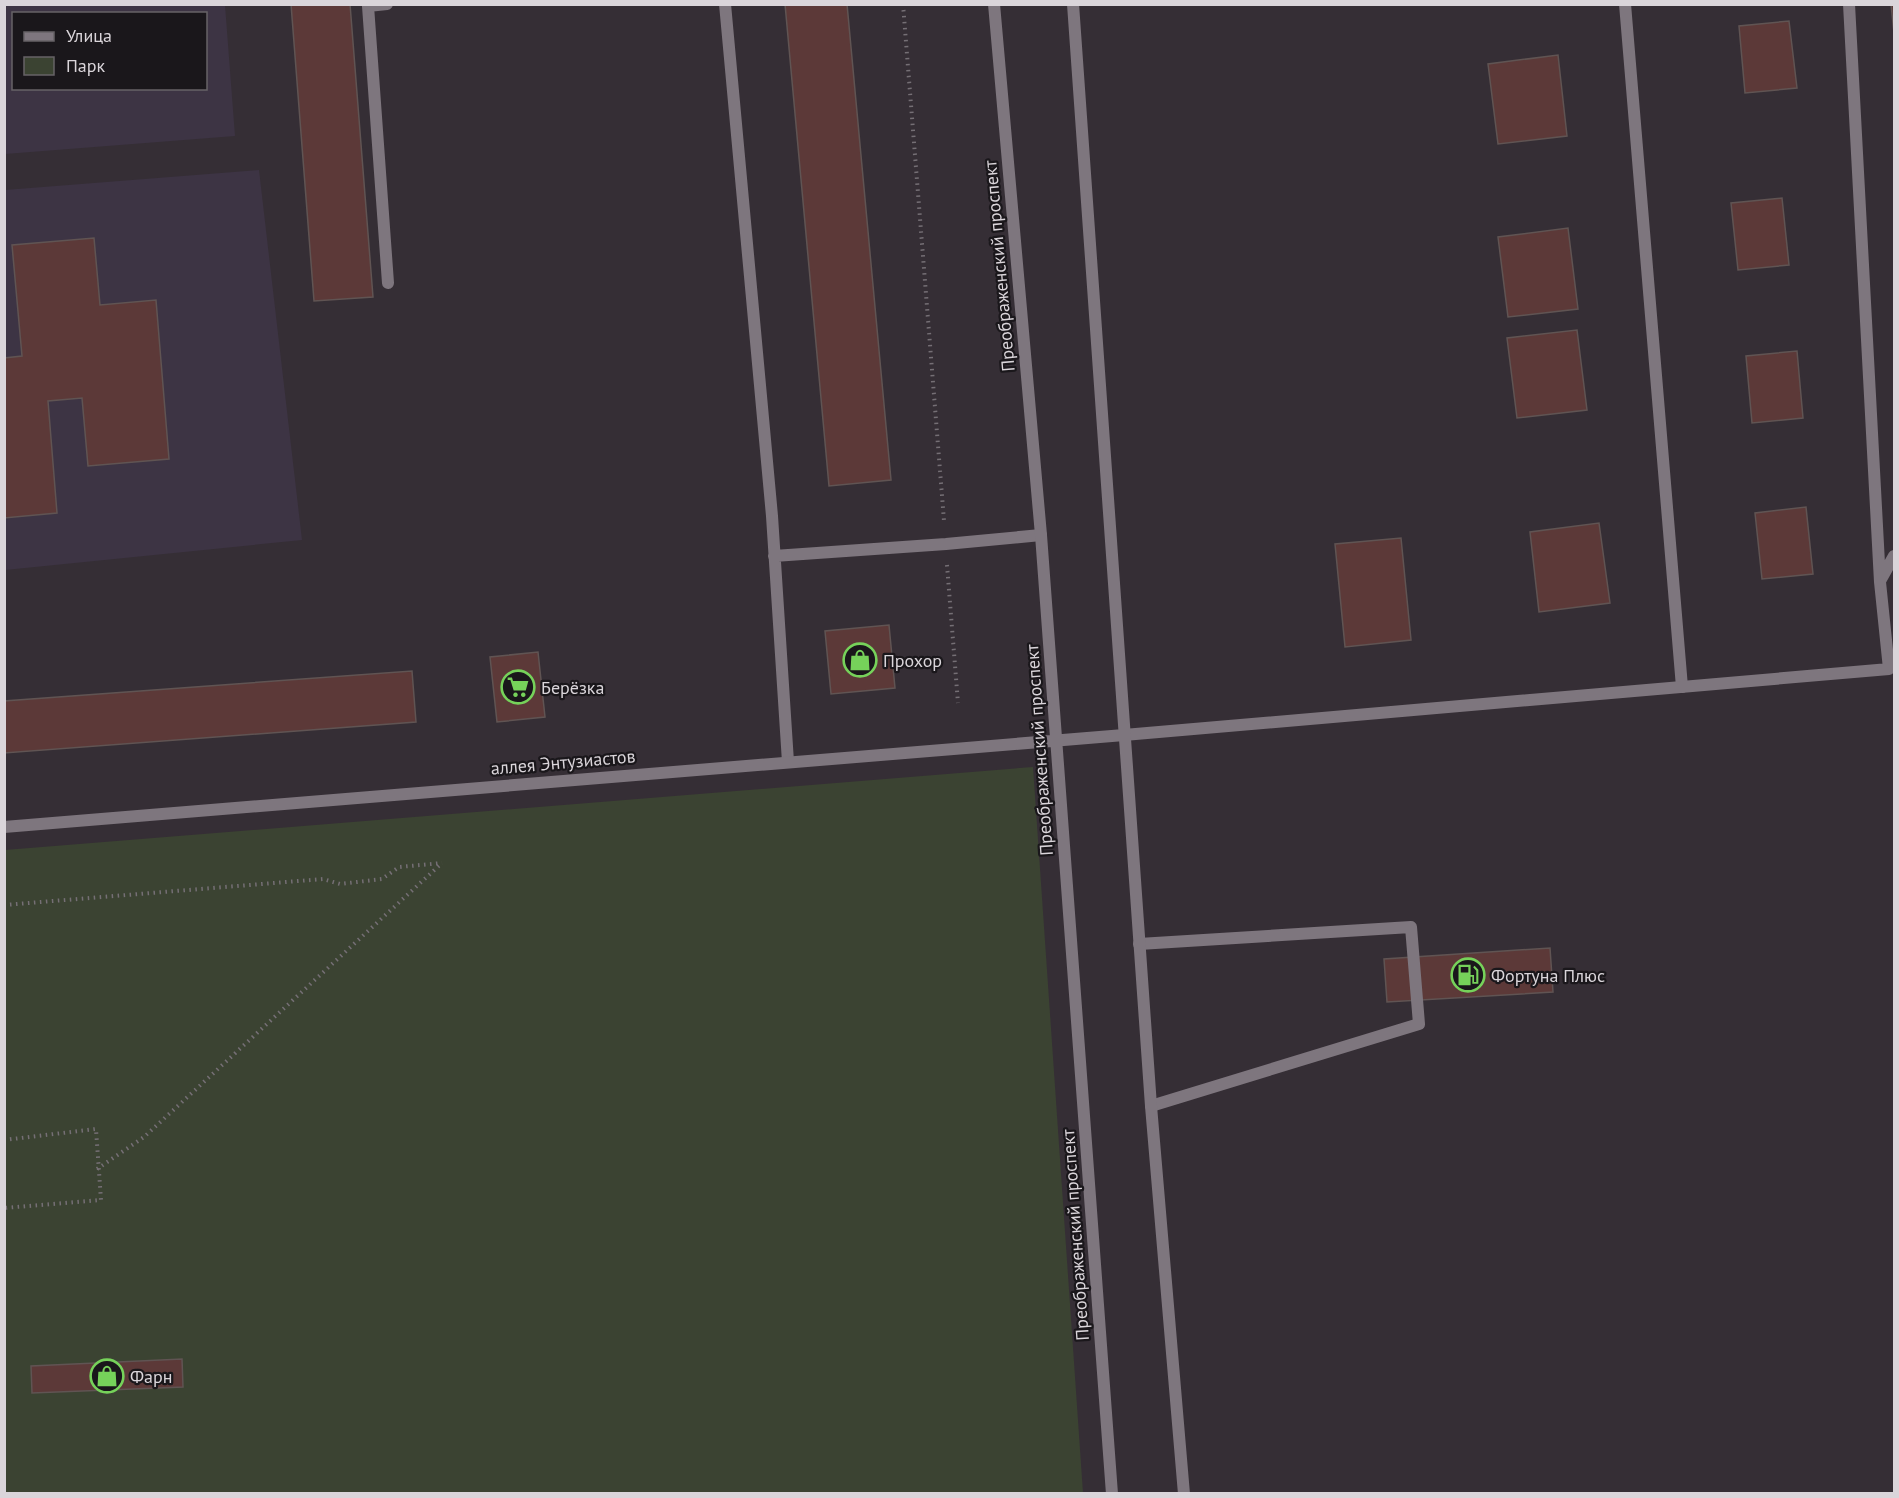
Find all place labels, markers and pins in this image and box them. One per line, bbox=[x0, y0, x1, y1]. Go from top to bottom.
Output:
shop icon: Прохор bbox=[842, 642, 878, 678]
place label: Прохор bbox=[883, 649, 942, 672]
supermarket icon: Берёзка bbox=[500, 669, 536, 705]
place label: Берёзка bbox=[541, 676, 604, 699]
fuel station icon: Фортуна Плюс bbox=[1450, 957, 1486, 993]
place label: Фортуна Плюс bbox=[1491, 964, 1605, 987]
shop icon: Фарн bbox=[89, 1358, 125, 1394]
place label: Фарн bbox=[130, 1365, 172, 1388]

